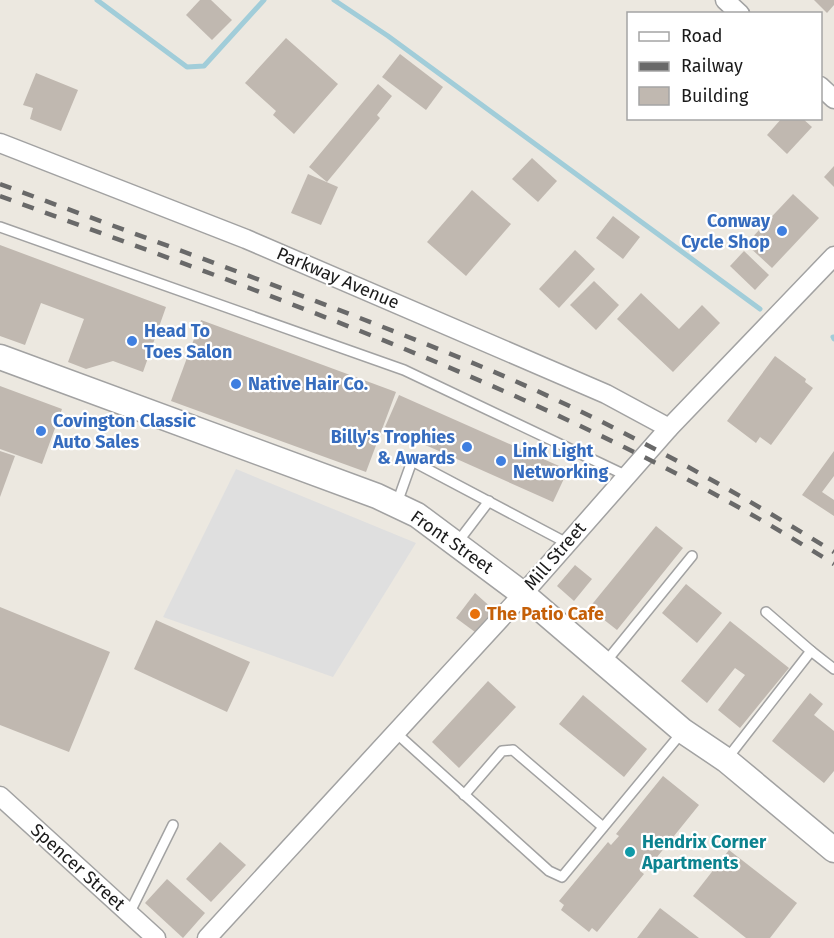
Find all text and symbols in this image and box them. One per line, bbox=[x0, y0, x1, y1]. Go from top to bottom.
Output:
legend bbox=[627, 12, 822, 120]
text: Road bbox=[681, 25, 723, 47]
text: Railway bbox=[681, 55, 743, 77]
text: Building bbox=[681, 85, 749, 107]
place label: Conway Cycle Shop bbox=[681, 210, 771, 253]
marker: Conway Cycle Shop bbox=[775, 224, 789, 238]
street label: Parkway Avenue bbox=[273, 242, 403, 314]
place label: Head To Toes Salon bbox=[144, 320, 232, 363]
marker: Head To Toes Salon bbox=[125, 334, 139, 348]
place label: Native Hair Co. bbox=[248, 373, 368, 395]
marker: Native Hair Co. bbox=[229, 377, 243, 391]
place label: Covington Classic Auto Sales bbox=[52, 410, 196, 453]
marker: Covington Classic Auto Sales bbox=[34, 424, 48, 438]
place label: Billy's Trophies & Awards bbox=[331, 426, 455, 469]
marker: Billy's Trophies & Awards bbox=[460, 440, 474, 454]
place label: Link Light Networking bbox=[513, 440, 608, 483]
marker: Link Light Networking bbox=[494, 454, 508, 468]
street label: Front Street bbox=[406, 506, 498, 579]
street label: Mill Street bbox=[519, 517, 591, 595]
place label: The Patio Cafe bbox=[487, 603, 604, 625]
marker: The Patio Cafe bbox=[468, 607, 482, 621]
street label: Spencer Street bbox=[26, 819, 130, 915]
place label: Hendrix Corner Apartments bbox=[641, 831, 767, 874]
marker: Hendrix Corner Apartments bbox=[623, 845, 637, 859]

